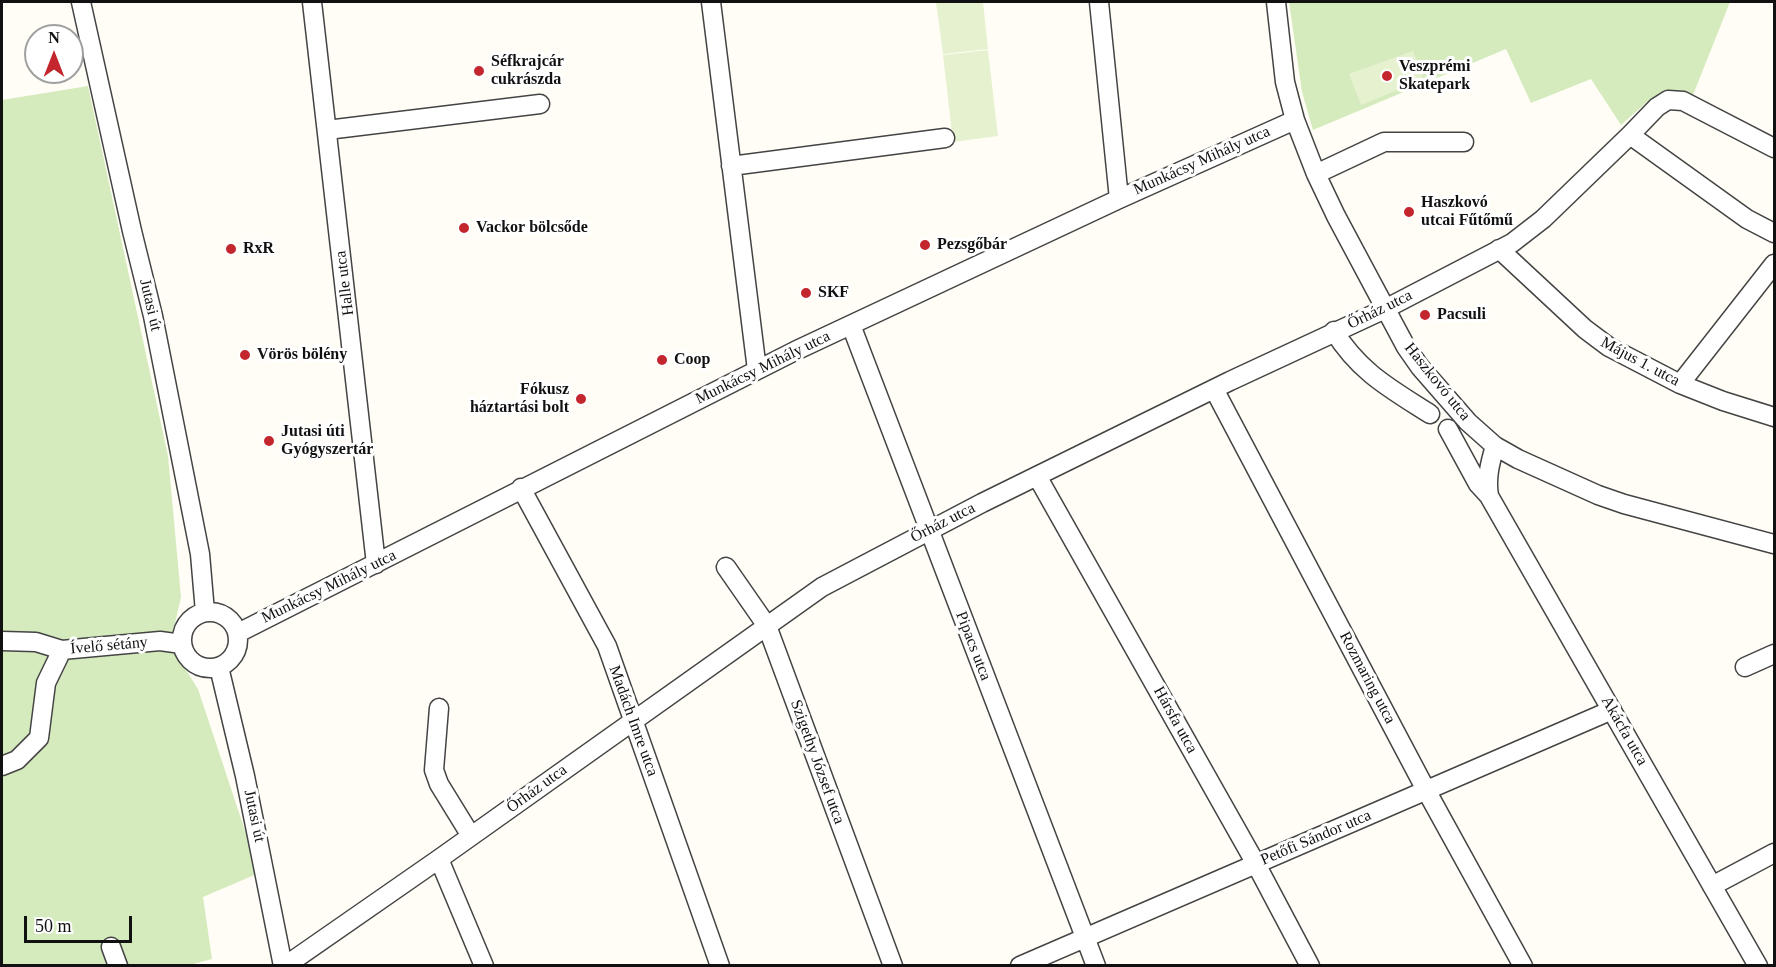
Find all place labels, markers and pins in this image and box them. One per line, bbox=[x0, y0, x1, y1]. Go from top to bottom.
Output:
place label: Séfkrajcár cukrászda bbox=[491, 52, 564, 90]
place label: Veszprémi Skatepark bbox=[1399, 57, 1470, 95]
marker: Séfkrajcár cukrászda bbox=[472, 64, 486, 78]
marker: Veszprémi Skatepark bbox=[1380, 69, 1394, 83]
place label: Haszkovó utcai Fűtőmű bbox=[1421, 193, 1513, 231]
marker: Haszkovó utcai Fűtőmű bbox=[1402, 205, 1416, 219]
place label: Vackor bölcsőde bbox=[476, 218, 588, 238]
marker: Vackor bölcsőde bbox=[457, 221, 471, 235]
place label: Pezsgőbár bbox=[937, 235, 1007, 255]
marker: Pezsgőbár bbox=[918, 238, 932, 252]
place label: RxR bbox=[243, 239, 274, 259]
marker: RxR bbox=[224, 242, 238, 256]
place label: SKF bbox=[818, 283, 849, 303]
marker: SKF bbox=[799, 286, 813, 300]
place label: Pacsuli bbox=[1437, 305, 1486, 325]
marker: Pacsuli bbox=[1418, 308, 1432, 322]
place label: Vörös bölény bbox=[257, 345, 347, 365]
marker: Vörös bölény bbox=[238, 348, 252, 362]
place label: Coop bbox=[674, 350, 710, 370]
marker: Coop bbox=[655, 353, 669, 367]
place label: Fókusz háztartási bolt bbox=[470, 380, 569, 418]
marker: Fókusz háztartási bolt bbox=[574, 392, 588, 406]
place label: Jutasi úti Gyógyszertár bbox=[281, 422, 373, 460]
marker: Jutasi úti Gyógyszertár bbox=[262, 434, 276, 448]

